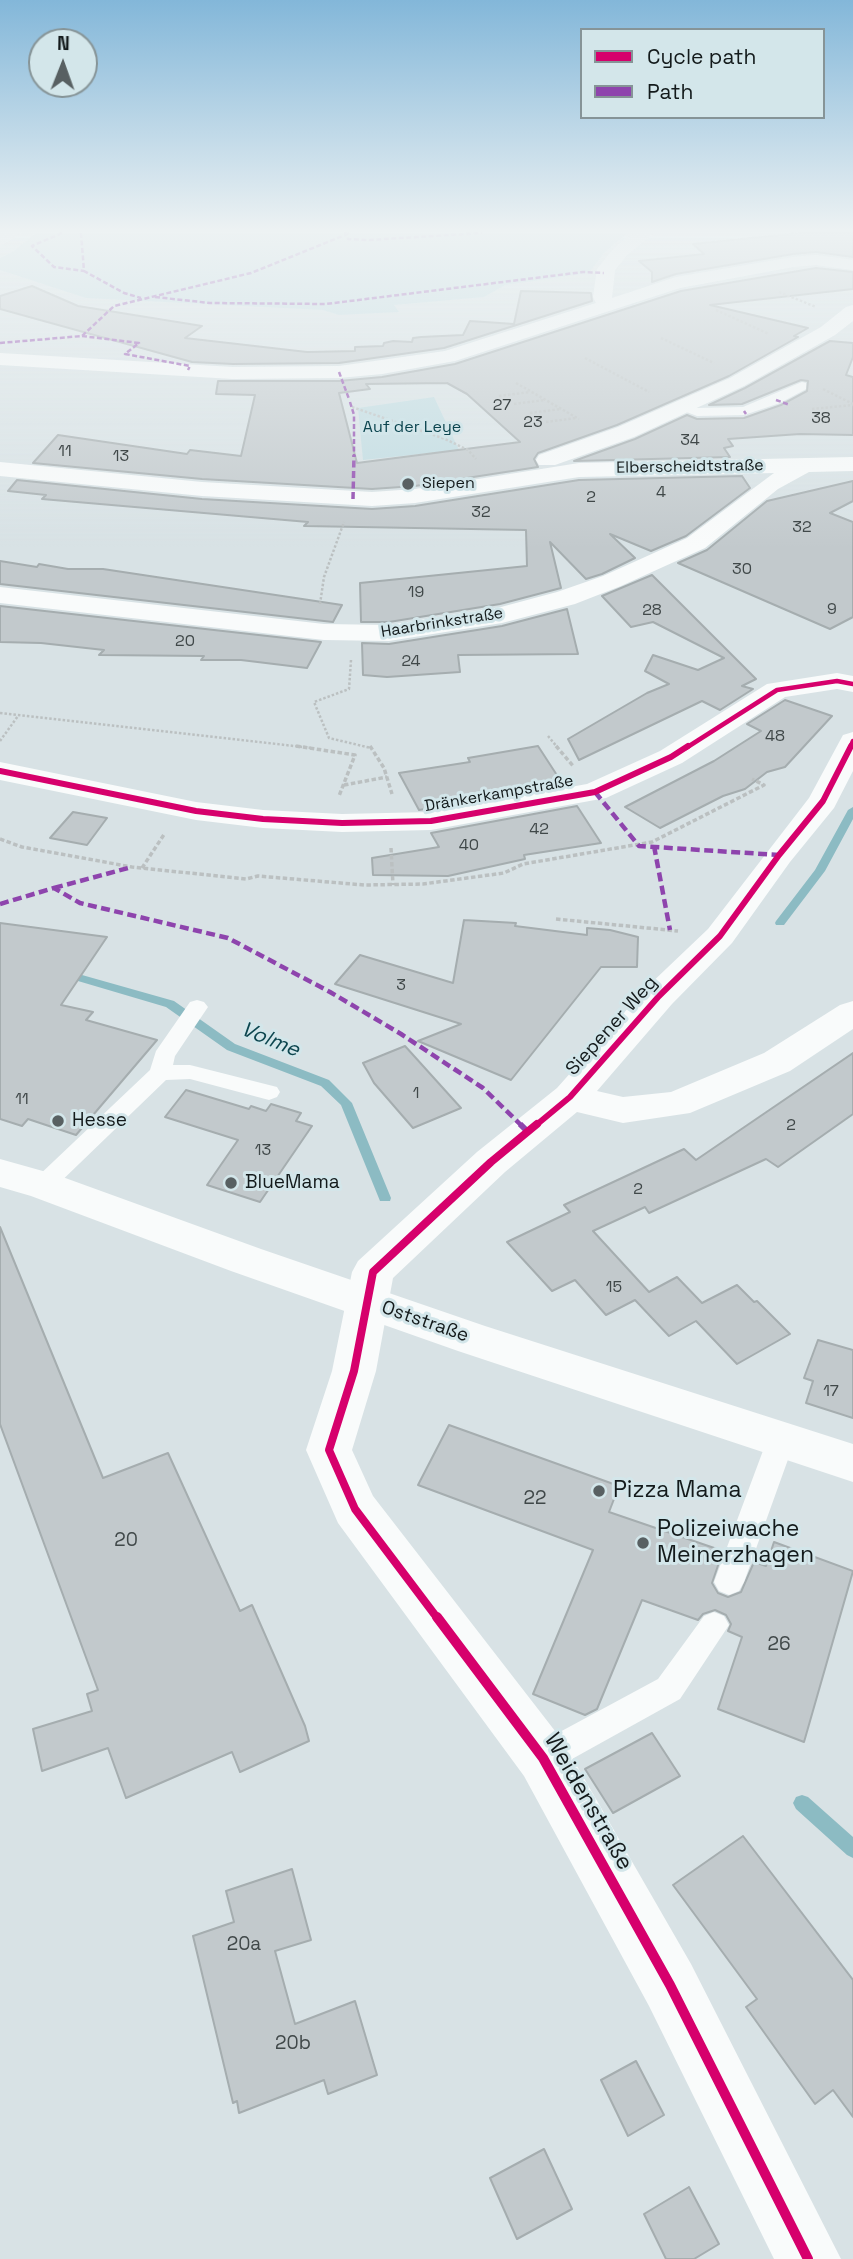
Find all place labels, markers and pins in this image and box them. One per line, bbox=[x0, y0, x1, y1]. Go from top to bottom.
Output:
place label: Siepen bbox=[422, 474, 475, 494]
marker: Siepen bbox=[400, 476, 416, 492]
place label: Hesse bbox=[72, 1110, 127, 1132]
marker: Hesse bbox=[50, 1113, 66, 1129]
place label: BlueMama bbox=[245, 1172, 340, 1194]
marker: BlueMama bbox=[223, 1175, 239, 1191]
place label: Pizza Mama bbox=[613, 1477, 742, 1505]
marker: Pizza Mama bbox=[591, 1483, 607, 1499]
place label: Polizeiwache Meinerzhagen bbox=[657, 1516, 814, 1570]
marker: Polizeiwache Meinerzhagen bbox=[635, 1535, 651, 1551]

